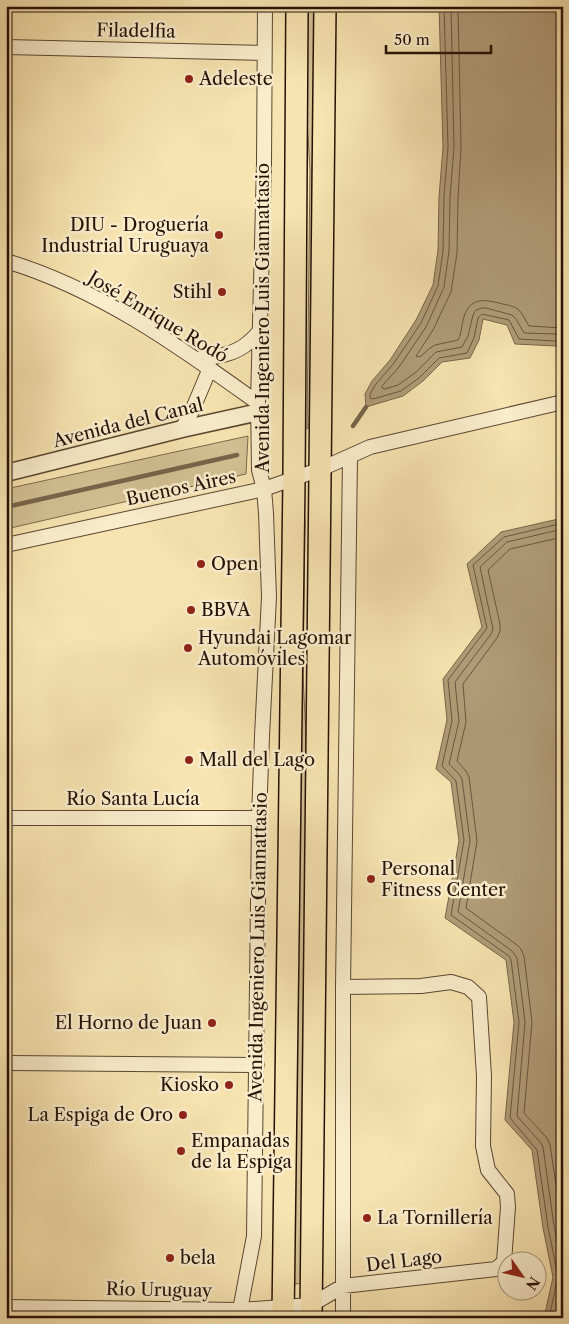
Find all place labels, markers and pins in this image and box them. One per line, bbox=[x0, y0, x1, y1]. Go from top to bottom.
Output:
place label: Adeleste bbox=[198, 68, 273, 90]
marker: Adeleste bbox=[183, 73, 195, 85]
place label: DIU - Droguería Industrial Uruguaya bbox=[41, 214, 209, 257]
marker: DIU - Droguería Industrial Uruguaya bbox=[213, 229, 225, 241]
place label: Stihl bbox=[173, 281, 212, 303]
marker: Stihl bbox=[216, 286, 228, 298]
place label: Open bbox=[211, 553, 258, 575]
marker: Open bbox=[195, 558, 207, 570]
place label: BBVA bbox=[201, 599, 251, 621]
marker: BBVA bbox=[185, 604, 197, 616]
place label: Hyundai Lagomar Automóviles bbox=[197, 627, 352, 670]
marker: Hyundai Lagomar Automóviles bbox=[182, 642, 194, 654]
place label: Mall del Lago bbox=[199, 749, 315, 771]
marker: Mall del Lago bbox=[183, 754, 195, 766]
place label: Personal Fitness Center bbox=[381, 858, 506, 901]
marker: Personal Fitness Center bbox=[365, 873, 377, 885]
place label: El Horno de Juan bbox=[55, 1012, 202, 1034]
marker: El Horno de Juan bbox=[206, 1017, 218, 1029]
place label: Kiosko bbox=[160, 1074, 219, 1096]
marker: Kiosko bbox=[223, 1079, 235, 1091]
place label: La Espiga de Oro bbox=[28, 1104, 173, 1126]
marker: La Espiga de Oro bbox=[177, 1109, 189, 1121]
place label: Empanadas de la Espiga bbox=[191, 1130, 293, 1173]
marker: Empanadas de la Espiga bbox=[175, 1145, 187, 1157]
place label: La Tornillería bbox=[377, 1207, 493, 1229]
marker: La Tornillería bbox=[361, 1212, 373, 1224]
place label: bela bbox=[180, 1247, 216, 1269]
marker: bela bbox=[164, 1252, 176, 1264]

